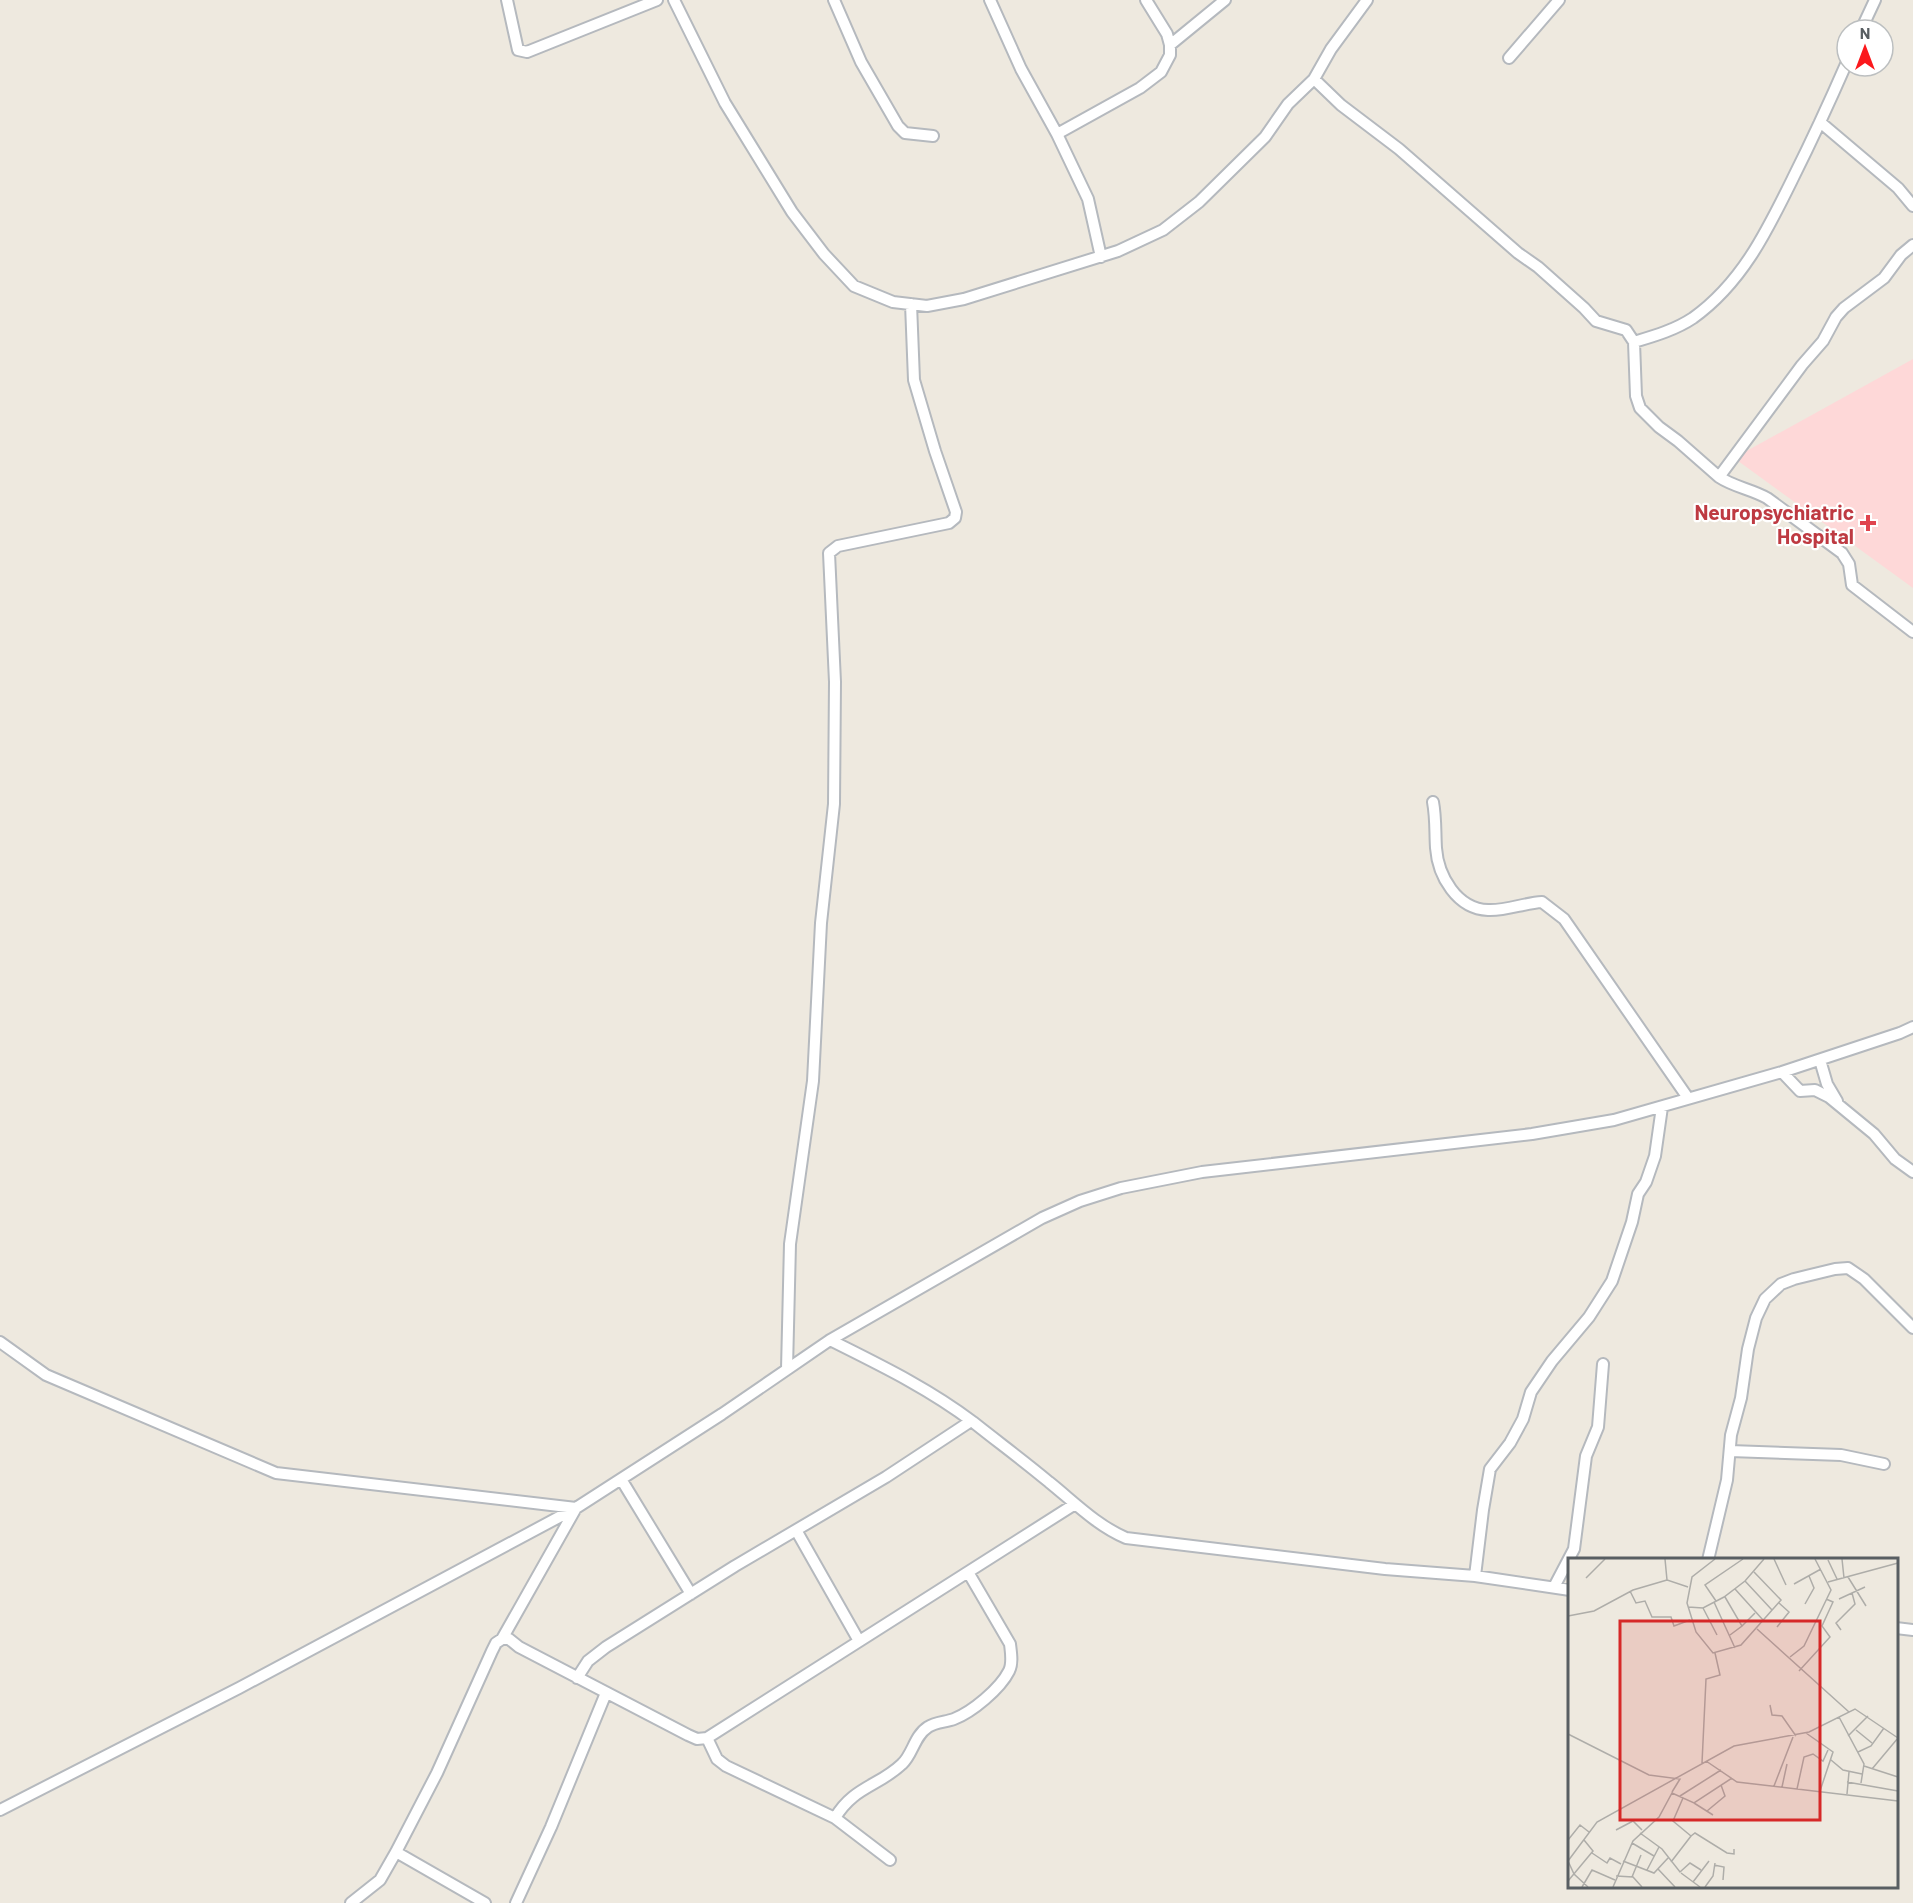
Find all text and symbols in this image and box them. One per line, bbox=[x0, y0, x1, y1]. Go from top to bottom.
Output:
north arrow bbox=[1835, 18, 1895, 78]
text: N bbox=[1860, 23, 1870, 42]
place label: Neuropsychiatric Hospital bbox=[1694, 499, 1854, 548]
marker: Neuropsychiatric Hospital bbox=[1859, 514, 1877, 532]
inset map bbox=[1568, 1558, 1898, 1888]

